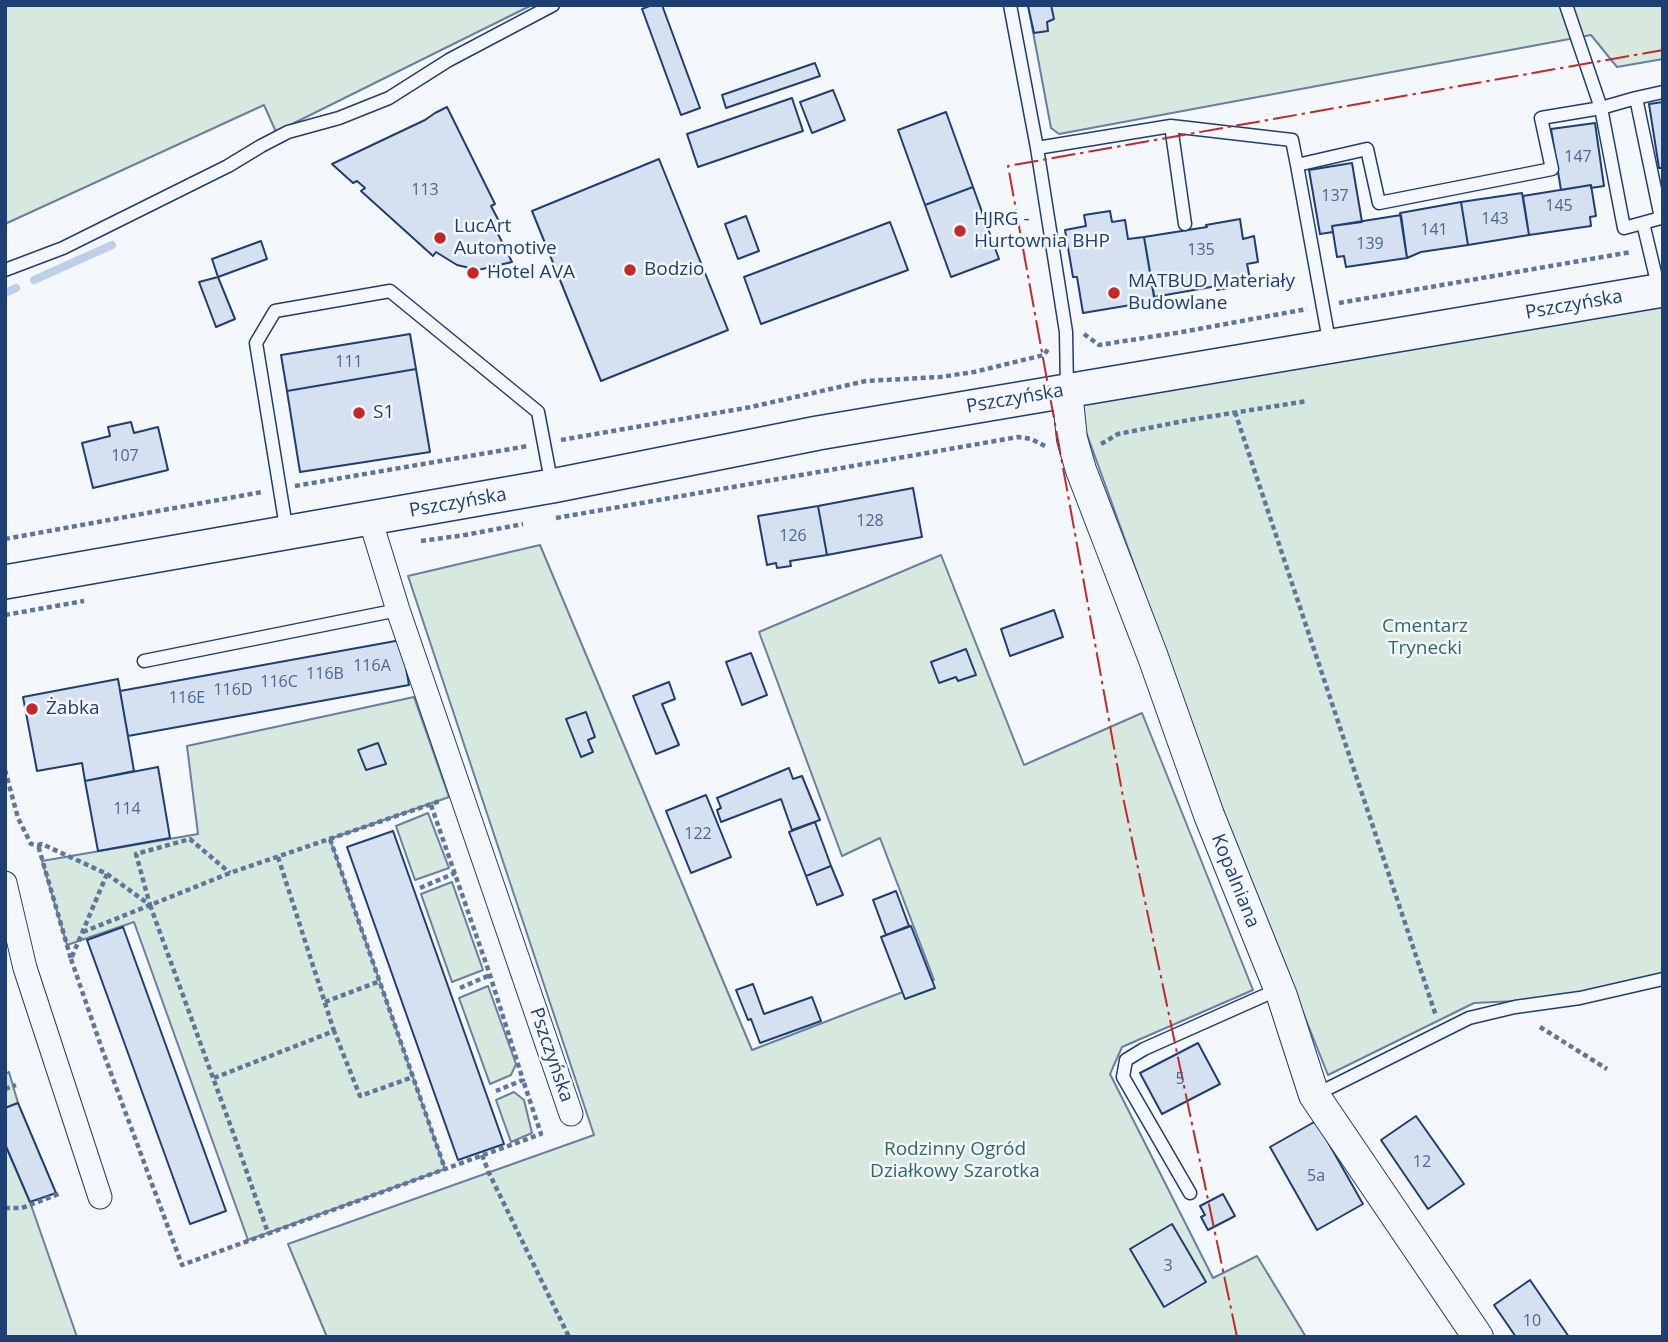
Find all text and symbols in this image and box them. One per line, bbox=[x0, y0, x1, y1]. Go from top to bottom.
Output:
house number: 147 bbox=[1564, 147, 1592, 167]
house number: 113 bbox=[411, 180, 439, 200]
house number: 137 bbox=[1321, 186, 1349, 206]
house number: 145 bbox=[1545, 196, 1573, 216]
place label: HJRG - Hurtownia BHP bbox=[974, 209, 1110, 253]
house number: 143 bbox=[1481, 209, 1509, 229]
place label: LucArt Automotive bbox=[454, 216, 557, 260]
house number: 141 bbox=[1420, 220, 1448, 240]
marker: HJRG - Hurtownia BHP bbox=[952, 223, 968, 239]
marker: LucArt Automotive bbox=[432, 230, 448, 246]
house number: 139 bbox=[1356, 234, 1384, 254]
house number: 135 bbox=[1187, 240, 1215, 260]
place label: Bodzio bbox=[644, 259, 704, 281]
place label: Hotel AVA bbox=[487, 262, 575, 284]
marker: Bodzio bbox=[622, 262, 638, 278]
marker: Hotel AVA bbox=[465, 265, 481, 281]
place label: MATBUD Materiały Budowlane bbox=[1128, 271, 1295, 315]
marker: MATBUD Materiały Budowlane bbox=[1106, 285, 1122, 301]
street label: Pszczyńska bbox=[1524, 285, 1624, 325]
house number: 111 bbox=[335, 352, 363, 372]
street label: Pszczyńska bbox=[965, 379, 1065, 419]
place label: S1 bbox=[373, 402, 394, 424]
marker: S1 bbox=[351, 405, 367, 421]
house number: 107 bbox=[111, 446, 139, 466]
street label: Pszczyńska bbox=[408, 483, 508, 523]
house number: 128 bbox=[856, 511, 884, 531]
house number: 126 bbox=[779, 526, 807, 546]
park label: Cmentarz Trynecki bbox=[1382, 616, 1468, 660]
house number: 116A bbox=[353, 656, 391, 676]
house number: 116B bbox=[306, 664, 344, 684]
house number: 116C bbox=[260, 672, 298, 692]
house number: 116D bbox=[213, 680, 253, 700]
house number: 116E bbox=[169, 688, 205, 708]
place label: Żabka bbox=[46, 698, 100, 720]
marker: Żabka bbox=[24, 701, 40, 717]
house number: 114 bbox=[113, 799, 141, 819]
house number: 122 bbox=[684, 824, 712, 844]
street label: Kopalniana bbox=[1206, 831, 1264, 931]
street label: Pszczyńska bbox=[524, 1005, 578, 1105]
house number: 5 bbox=[1175, 1069, 1185, 1089]
park label: Rodzinny Ogród Działkowy Szarotka bbox=[870, 1139, 1040, 1183]
house number: 12 bbox=[1413, 1152, 1431, 1172]
house number: 5a bbox=[1307, 1166, 1325, 1186]
house number: 3 bbox=[1163, 1256, 1173, 1276]
house number: 10 bbox=[1523, 1311, 1541, 1331]

